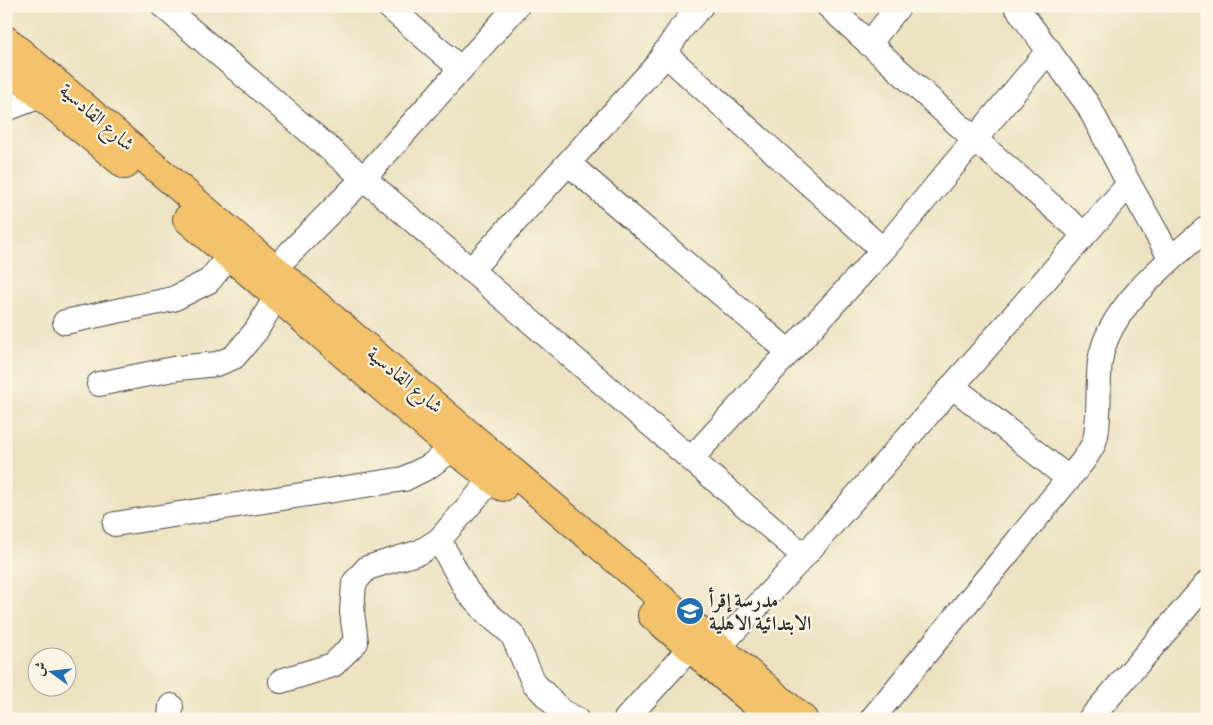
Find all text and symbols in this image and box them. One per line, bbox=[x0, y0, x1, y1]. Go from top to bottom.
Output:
street label: شارع القادسية bbox=[51, 77, 140, 160]
street label: شارع القادسية bbox=[359, 340, 449, 423]
place label: مدرسة إقرأ الابتدائية الاهلية bbox=[708, 587, 811, 637]
school or university icon: مدرسة إقرأ الابتدائية الاهلية bbox=[675, 596, 705, 626]
north arrow bbox=[28, 648, 78, 698]
text: ش bbox=[29, 659, 51, 678]

